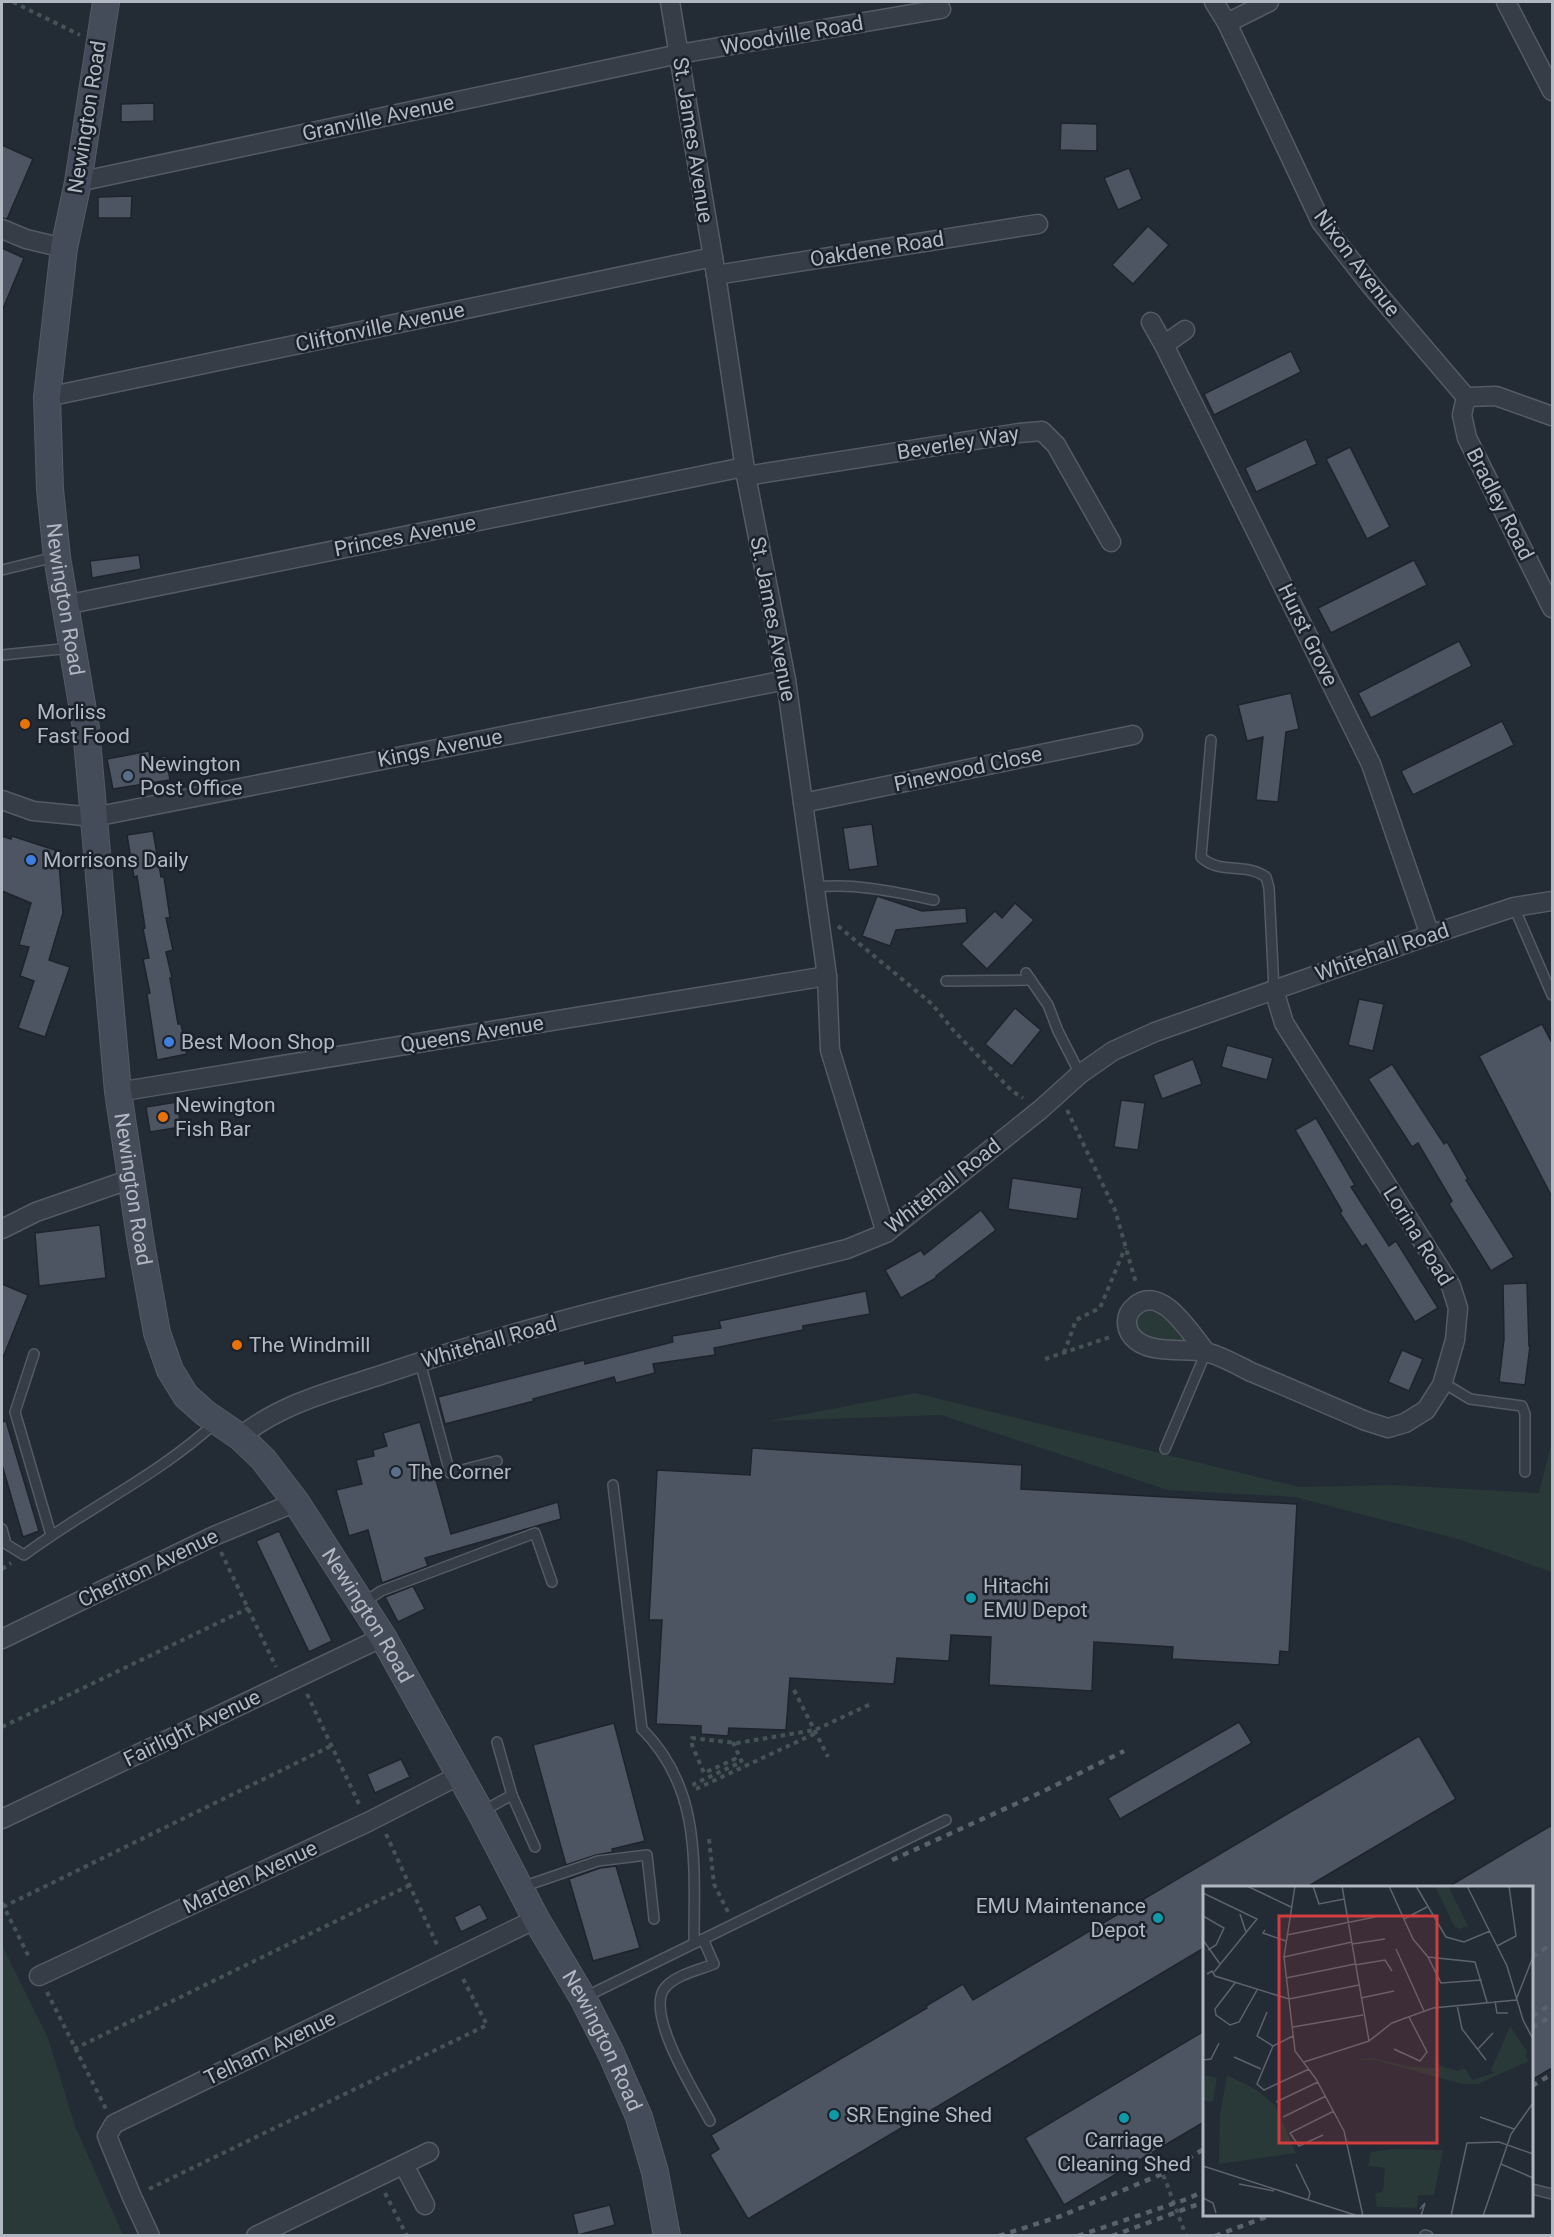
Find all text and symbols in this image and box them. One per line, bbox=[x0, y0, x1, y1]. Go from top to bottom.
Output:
street label: Woodville Road bbox=[719, 11, 865, 59]
street label: Newington Road bbox=[63, 39, 111, 195]
street label: St. James Avenue bbox=[668, 55, 718, 225]
street label: Granville Avenue bbox=[300, 90, 456, 146]
street label: Nixon Avenue bbox=[1309, 205, 1405, 321]
street label: Oakdene Road bbox=[808, 227, 946, 271]
street label: Cliftonville Avenue bbox=[293, 297, 467, 357]
street label: Beverley Way bbox=[895, 422, 1021, 464]
street label: Bradley Road bbox=[1462, 444, 1538, 564]
street label: Princes Avenue bbox=[332, 510, 478, 562]
street label: Newington Road bbox=[42, 522, 89, 677]
street label: St. James Avenue bbox=[745, 535, 801, 703]
street label: Hurst Grove bbox=[1273, 580, 1343, 690]
place label: Morliss Fast Food bbox=[37, 700, 130, 748]
marker: Morliss Fast Food bbox=[18, 717, 32, 731]
street label: Kings Avenue bbox=[376, 724, 504, 772]
street label: Pinewood Close bbox=[892, 742, 1044, 796]
place label: Newington Post Office bbox=[140, 752, 243, 800]
marker: Newington Post Office bbox=[121, 769, 135, 783]
place label: Morrisons Daily bbox=[43, 848, 189, 872]
marker: Morrisons Daily bbox=[24, 853, 38, 867]
street label: Whitehall Road bbox=[1312, 918, 1452, 986]
street label: Queens Avenue bbox=[399, 1011, 545, 1057]
place label: Best Moon Shop bbox=[181, 1030, 335, 1054]
marker: Best Moon Shop bbox=[162, 1035, 176, 1049]
place label: Newington Fish Bar bbox=[175, 1093, 276, 1141]
marker: Newington Fish Bar bbox=[156, 1110, 170, 1124]
street label: Newington Road bbox=[109, 1111, 157, 1267]
street label: Whitehall Road bbox=[880, 1133, 1006, 1239]
street label: Lorina Road bbox=[1378, 1182, 1458, 1290]
street label: Whitehall Road bbox=[418, 1311, 560, 1373]
place label: The Windmill bbox=[249, 1333, 370, 1357]
marker: The Windmill bbox=[230, 1338, 244, 1352]
place label: The Corner bbox=[408, 1460, 511, 1484]
marker: The Corner bbox=[389, 1465, 403, 1479]
street label: Cheriton Avenue bbox=[74, 1524, 222, 1612]
street label: Newington Road bbox=[317, 1544, 418, 1687]
place label: Hitachi EMU Depot bbox=[983, 1574, 1088, 1622]
marker: Hitachi EMU Depot bbox=[964, 1591, 978, 1605]
street label: Fairlight Avenue bbox=[120, 1685, 264, 1771]
street label: Marden Avenue bbox=[179, 1835, 321, 1919]
inset map bbox=[1203, 1886, 1533, 2216]
place label: EMU Maintenance Depot bbox=[976, 1894, 1146, 1942]
marker: EMU Maintenance Depot bbox=[1151, 1911, 1165, 1925]
street label: Newington Road bbox=[557, 1966, 647, 2115]
street label: Telham Avenue bbox=[200, 2006, 340, 2090]
place label: SR Engine Shed bbox=[846, 2103, 992, 2127]
marker: SR Engine Shed bbox=[827, 2108, 841, 2122]
marker: Carriage Cleaning Shed bbox=[1117, 2111, 1131, 2125]
place label: Carriage Cleaning Shed bbox=[1057, 2128, 1191, 2176]

